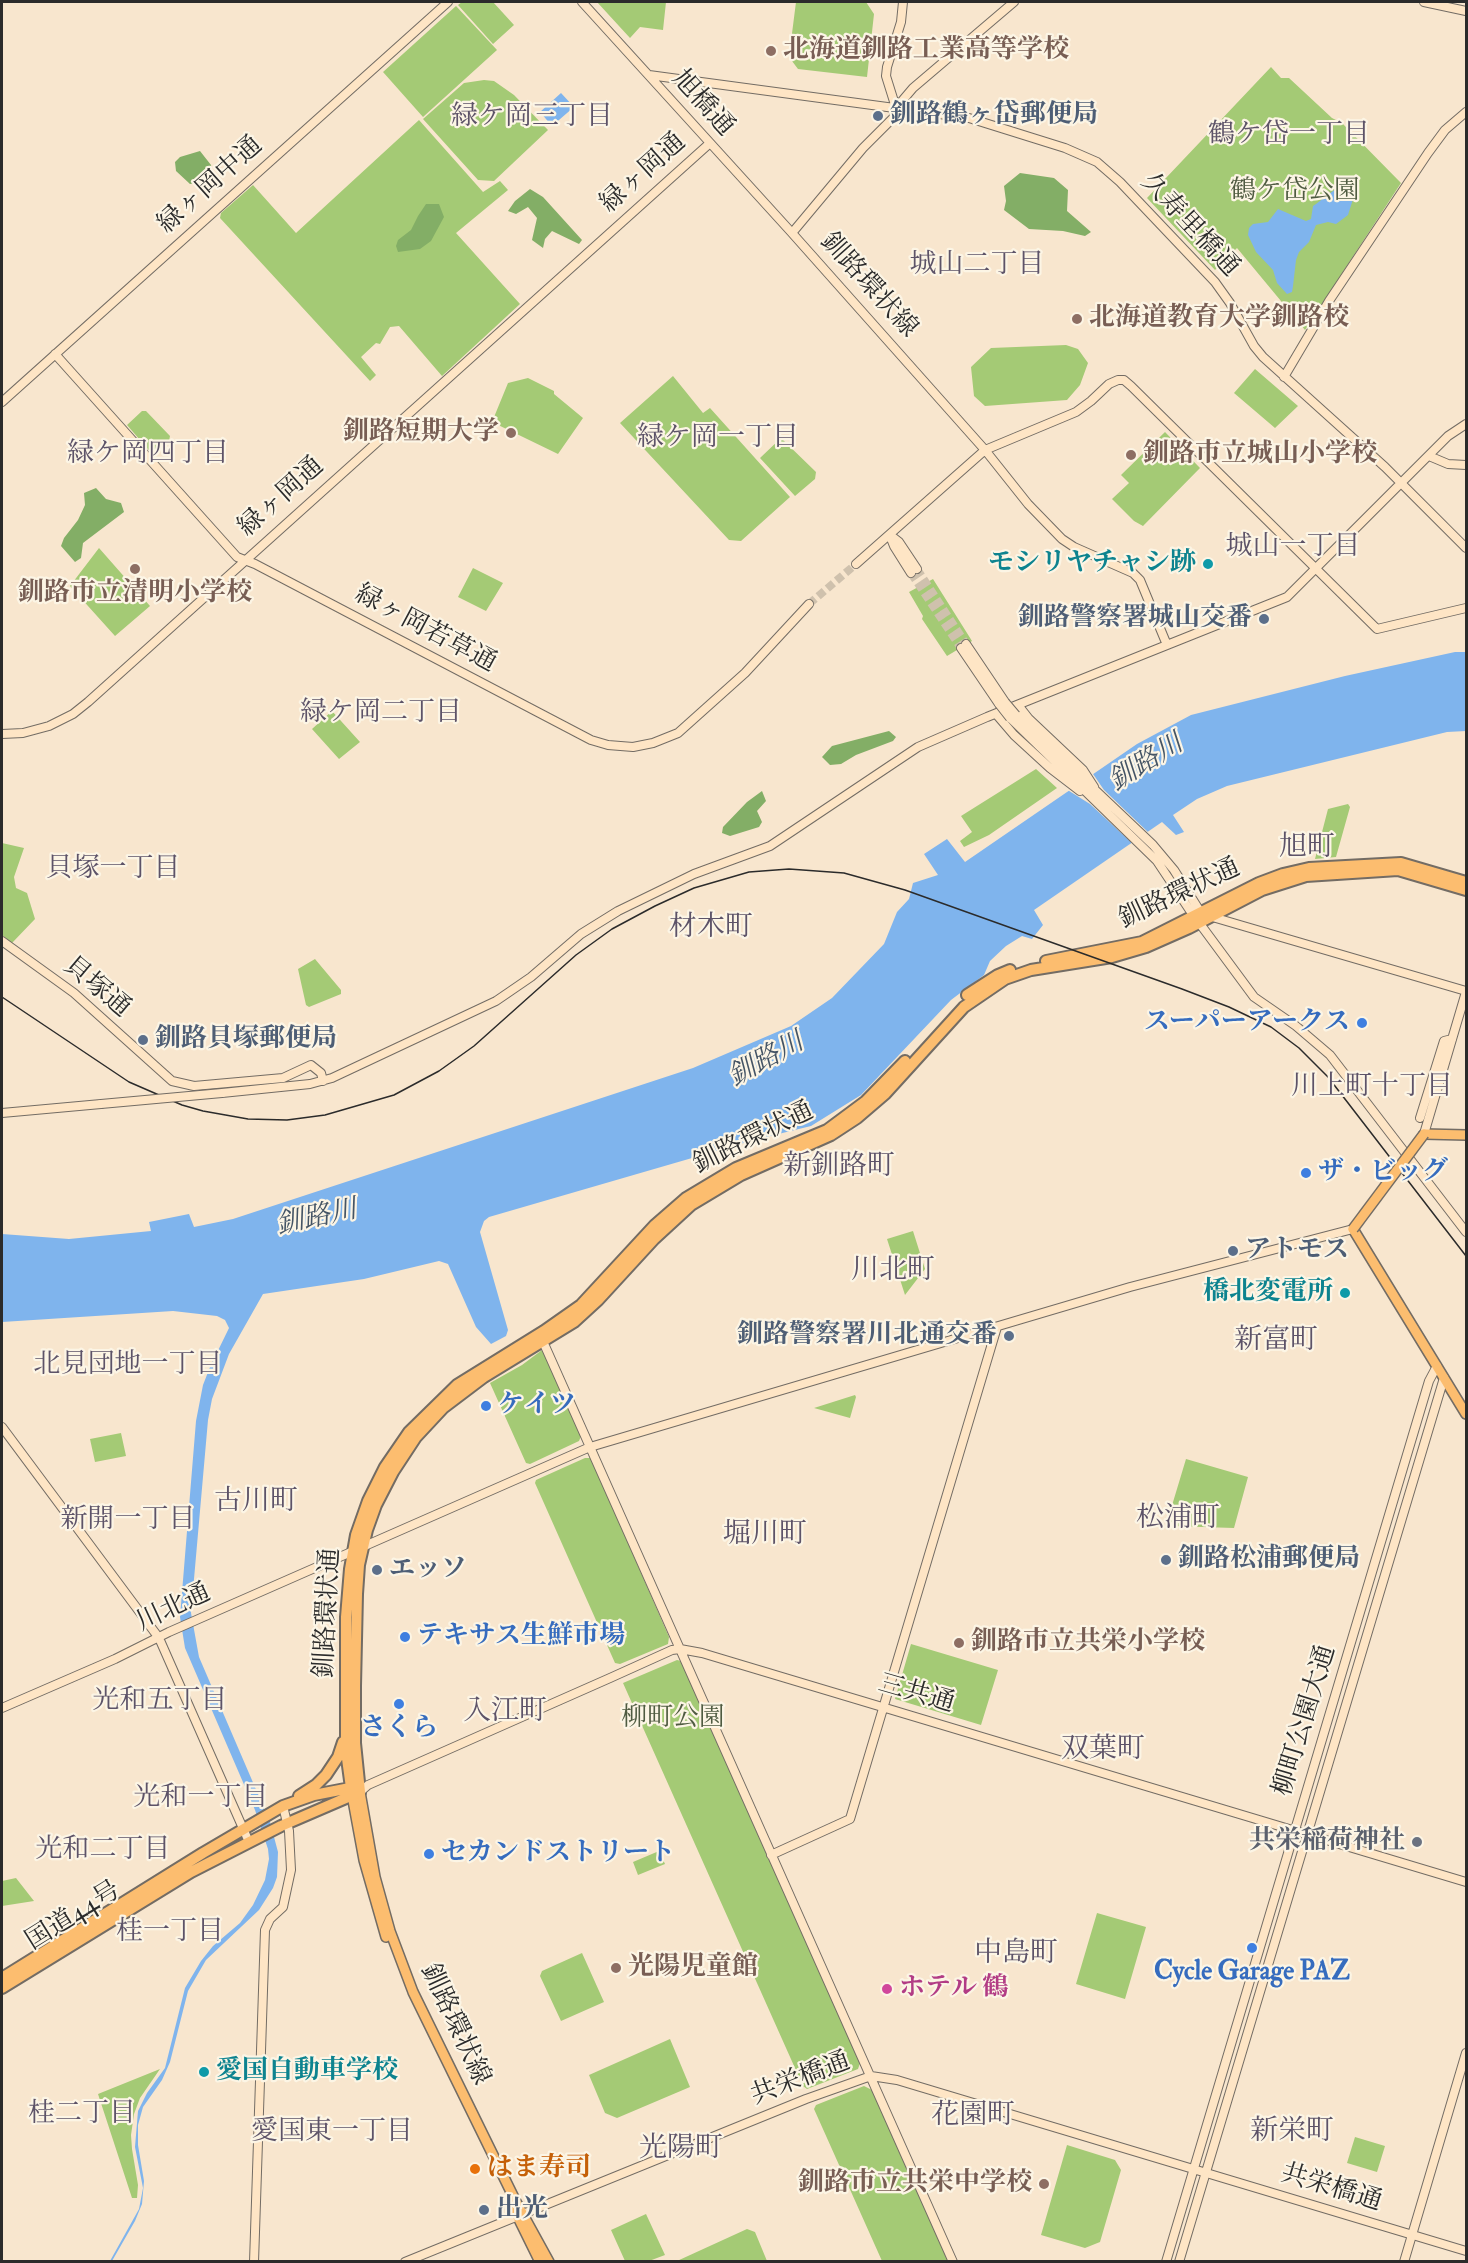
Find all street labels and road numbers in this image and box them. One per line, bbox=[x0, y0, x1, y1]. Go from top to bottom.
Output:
street label: 旭橋通 bbox=[664, 65, 740, 143]
street label: 緑ヶ岡通 bbox=[595, 128, 693, 220]
street label: 緑ヶ岡中通 bbox=[152, 131, 270, 241]
street label: 久寿里橋通 bbox=[1133, 168, 1245, 284]
street label: 釧路環状線 bbox=[813, 227, 923, 345]
street label: 緑ヶ岡通 bbox=[233, 452, 331, 544]
street label: 緑ヶ岡若草通 bbox=[349, 580, 501, 680]
street label: 釧路環状通 bbox=[1114, 853, 1246, 937]
street label: 貝塚通 bbox=[56, 951, 136, 1025]
street label: 釧路環状通 bbox=[689, 1096, 819, 1182]
street label: 釧路環状通 bbox=[310, 1547, 348, 1679]
street label: 川北通 bbox=[132, 1578, 216, 1640]
street label: 柳町公園大通 bbox=[1268, 1642, 1344, 1800]
street label: 三共通 bbox=[874, 1669, 958, 1721]
street label: 国道44号 bbox=[21, 1876, 127, 1958]
street label: 釧路環状線 bbox=[412, 1959, 496, 2091]
street label: 共栄橋通 bbox=[747, 2047, 855, 2113]
street label: 共栄橋通 bbox=[1277, 2159, 1385, 2219]

